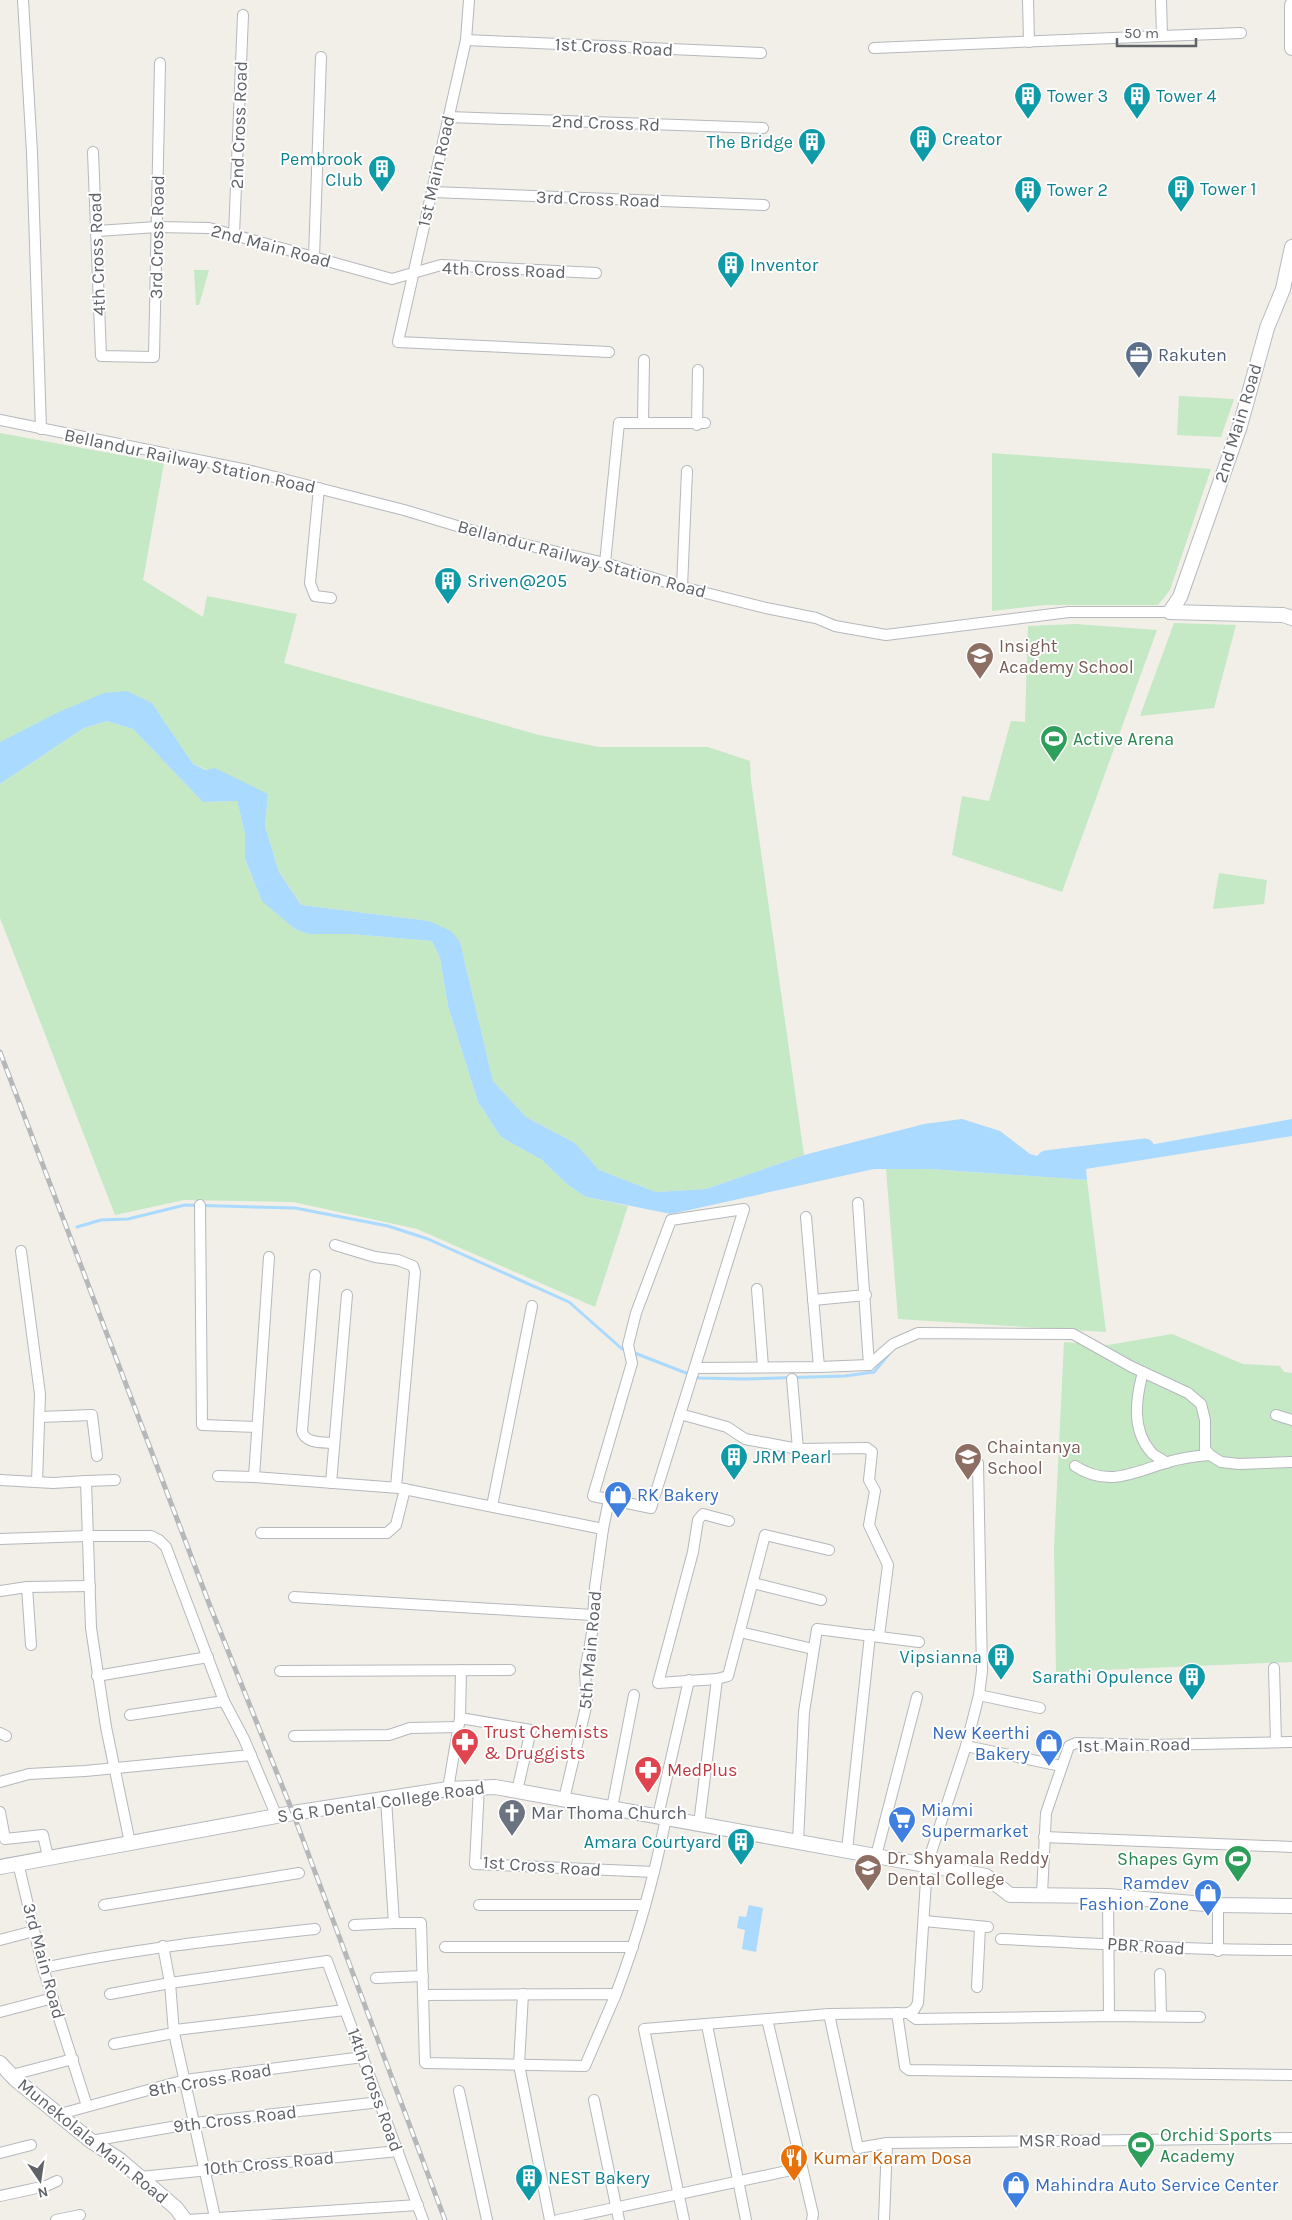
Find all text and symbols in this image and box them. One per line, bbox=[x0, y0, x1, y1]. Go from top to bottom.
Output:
scale bar bbox=[1117, 15, 1196, 47]
text: 50 m bbox=[1124, 24, 1159, 42]
street label: 1st Cross Road bbox=[554, 33, 674, 61]
street label: 2nd Cross Road bbox=[226, 61, 252, 189]
building icon: Tower 3 bbox=[1013, 81, 1043, 120]
building icon: Tower 4 bbox=[1122, 81, 1152, 120]
place label: Tower 3 bbox=[1047, 85, 1108, 107]
place label: Tower 4 bbox=[1156, 85, 1217, 107]
street label: 2nd Cross Rd bbox=[551, 110, 661, 136]
street label: 1st Main Road bbox=[413, 113, 459, 229]
building icon: Creator bbox=[908, 124, 938, 163]
building icon: The Bridge bbox=[797, 127, 827, 166]
place label: Creator bbox=[942, 128, 1002, 150]
place label: The Bridge bbox=[706, 131, 793, 153]
place label: Pembrook Club bbox=[280, 148, 363, 191]
building icon: Pembrook Club bbox=[367, 154, 397, 193]
building icon: Tower 1 bbox=[1166, 174, 1196, 213]
street label: 3rd Cross Road bbox=[145, 175, 169, 299]
building icon: Tower 2 bbox=[1013, 175, 1043, 214]
place label: Tower 1 bbox=[1200, 178, 1256, 200]
place label: Tower 2 bbox=[1047, 179, 1108, 201]
street label: 3rd Cross Road bbox=[536, 186, 660, 212]
street label: 4th Cross Road bbox=[84, 192, 110, 316]
street label: 2nd Main Road bbox=[209, 219, 333, 273]
building icon: Inventor bbox=[716, 250, 746, 289]
place label: Inventor bbox=[750, 254, 819, 276]
street label: 4th Cross Road bbox=[442, 257, 566, 283]
office icon: Rakuten bbox=[1124, 340, 1154, 379]
place label: Rakuten bbox=[1158, 344, 1227, 366]
street label: 2nd Main Road bbox=[1209, 361, 1267, 485]
street label: Bellandur Railway Station Road bbox=[62, 424, 318, 498]
street label: Bellandur Railway Station Road bbox=[455, 515, 709, 603]
building icon: Sriven@205 bbox=[433, 566, 463, 605]
place label: Sriven@205 bbox=[467, 570, 567, 592]
place label: Insight Academy School bbox=[999, 635, 1134, 678]
school or university icon: Insight Academy School bbox=[965, 641, 995, 680]
sports icon: Active Arena bbox=[1039, 724, 1069, 763]
place label: Active Arena bbox=[1073, 728, 1174, 750]
place label: Chaintanya School bbox=[987, 1436, 1081, 1479]
building icon: JRM Pearl bbox=[719, 1442, 749, 1481]
school or university icon: Chaintanya School bbox=[953, 1442, 983, 1481]
place label: JRM Pearl bbox=[753, 1446, 831, 1468]
shop icon: RK Bakery bbox=[603, 1480, 633, 1519]
place label: RK Bakery bbox=[637, 1484, 719, 1506]
street label: 5th Main Road bbox=[574, 1590, 606, 1710]
building icon: Vipsianna bbox=[986, 1642, 1016, 1681]
place label: Vipsianna bbox=[900, 1646, 982, 1668]
building icon: Sarathi Opulence bbox=[1177, 1662, 1207, 1701]
place label: Sarathi Opulence bbox=[1032, 1666, 1173, 1688]
place label: Trust Chemists & Druggists bbox=[484, 1721, 609, 1764]
place label: New Keerthi Bakery bbox=[932, 1722, 1031, 1765]
pharmacy icon: Trust Chemists & Druggists bbox=[450, 1727, 480, 1766]
shop icon: New Keerthi Bakery bbox=[1034, 1728, 1064, 1767]
street label: 1st Main Road bbox=[1077, 1733, 1191, 1757]
pharmacy icon: MedPlus bbox=[633, 1755, 663, 1794]
place label: MedPlus bbox=[667, 1759, 738, 1781]
street label: S G R Dental College Road bbox=[276, 1777, 486, 1827]
church icon: Mar Thoma Church bbox=[497, 1798, 527, 1837]
place label: Miami Supermarket bbox=[921, 1799, 1029, 1842]
place label: Mar Thoma Church bbox=[531, 1802, 687, 1824]
supermarket icon: Miami Supermarket bbox=[887, 1805, 917, 1844]
building icon: Amara Courtyard bbox=[726, 1827, 756, 1866]
place label: Amara Courtyard bbox=[584, 1831, 722, 1853]
sports icon: Shapes Gym bbox=[1223, 1844, 1253, 1883]
place label: Dr. Shyamala Reddy Dental College bbox=[887, 1847, 1049, 1890]
place label: Shapes Gym bbox=[1117, 1848, 1219, 1870]
street label: 1st Cross Road bbox=[482, 1851, 602, 1881]
school or university icon: Dr. Shyamala Reddy Dental College bbox=[853, 1853, 883, 1892]
place label: Ramdev Fashion Zone bbox=[1079, 1872, 1189, 1915]
shop icon: Ramdev Fashion Zone bbox=[1193, 1878, 1223, 1917]
street label: 3rd Main Road bbox=[18, 1901, 70, 2021]
street label: PBR Road bbox=[1106, 1932, 1186, 1960]
street label: 14th Cross Road bbox=[342, 2025, 408, 2155]
street label: 8th Cross Road bbox=[147, 2058, 273, 2102]
street label: Munekolala Main Road bbox=[13, 2073, 173, 2209]
street label: 9th Cross Road bbox=[172, 2101, 298, 2137]
place label: Orchid Sports Academy bbox=[1160, 2124, 1273, 2167]
street label: MSR Road bbox=[1018, 2128, 1102, 2152]
sports icon: Orchid Sports Academy bbox=[1126, 2130, 1156, 2169]
restaurant icon: Kumar Karam Dosa bbox=[779, 2143, 809, 2182]
street label: 10th Cross Road bbox=[203, 2146, 335, 2180]
place label: Kumar Karam Dosa bbox=[813, 2147, 972, 2169]
north arrow bbox=[15, 2155, 65, 2205]
building icon: NEST Bakery bbox=[514, 2163, 544, 2202]
place label: NEST Bakery bbox=[548, 2167, 651, 2189]
shop icon: Mahindra Auto Service Center bbox=[1001, 2170, 1031, 2209]
place label: Mahindra Auto Service Center bbox=[1035, 2174, 1279, 2196]
text: N bbox=[36, 2183, 50, 2202]

